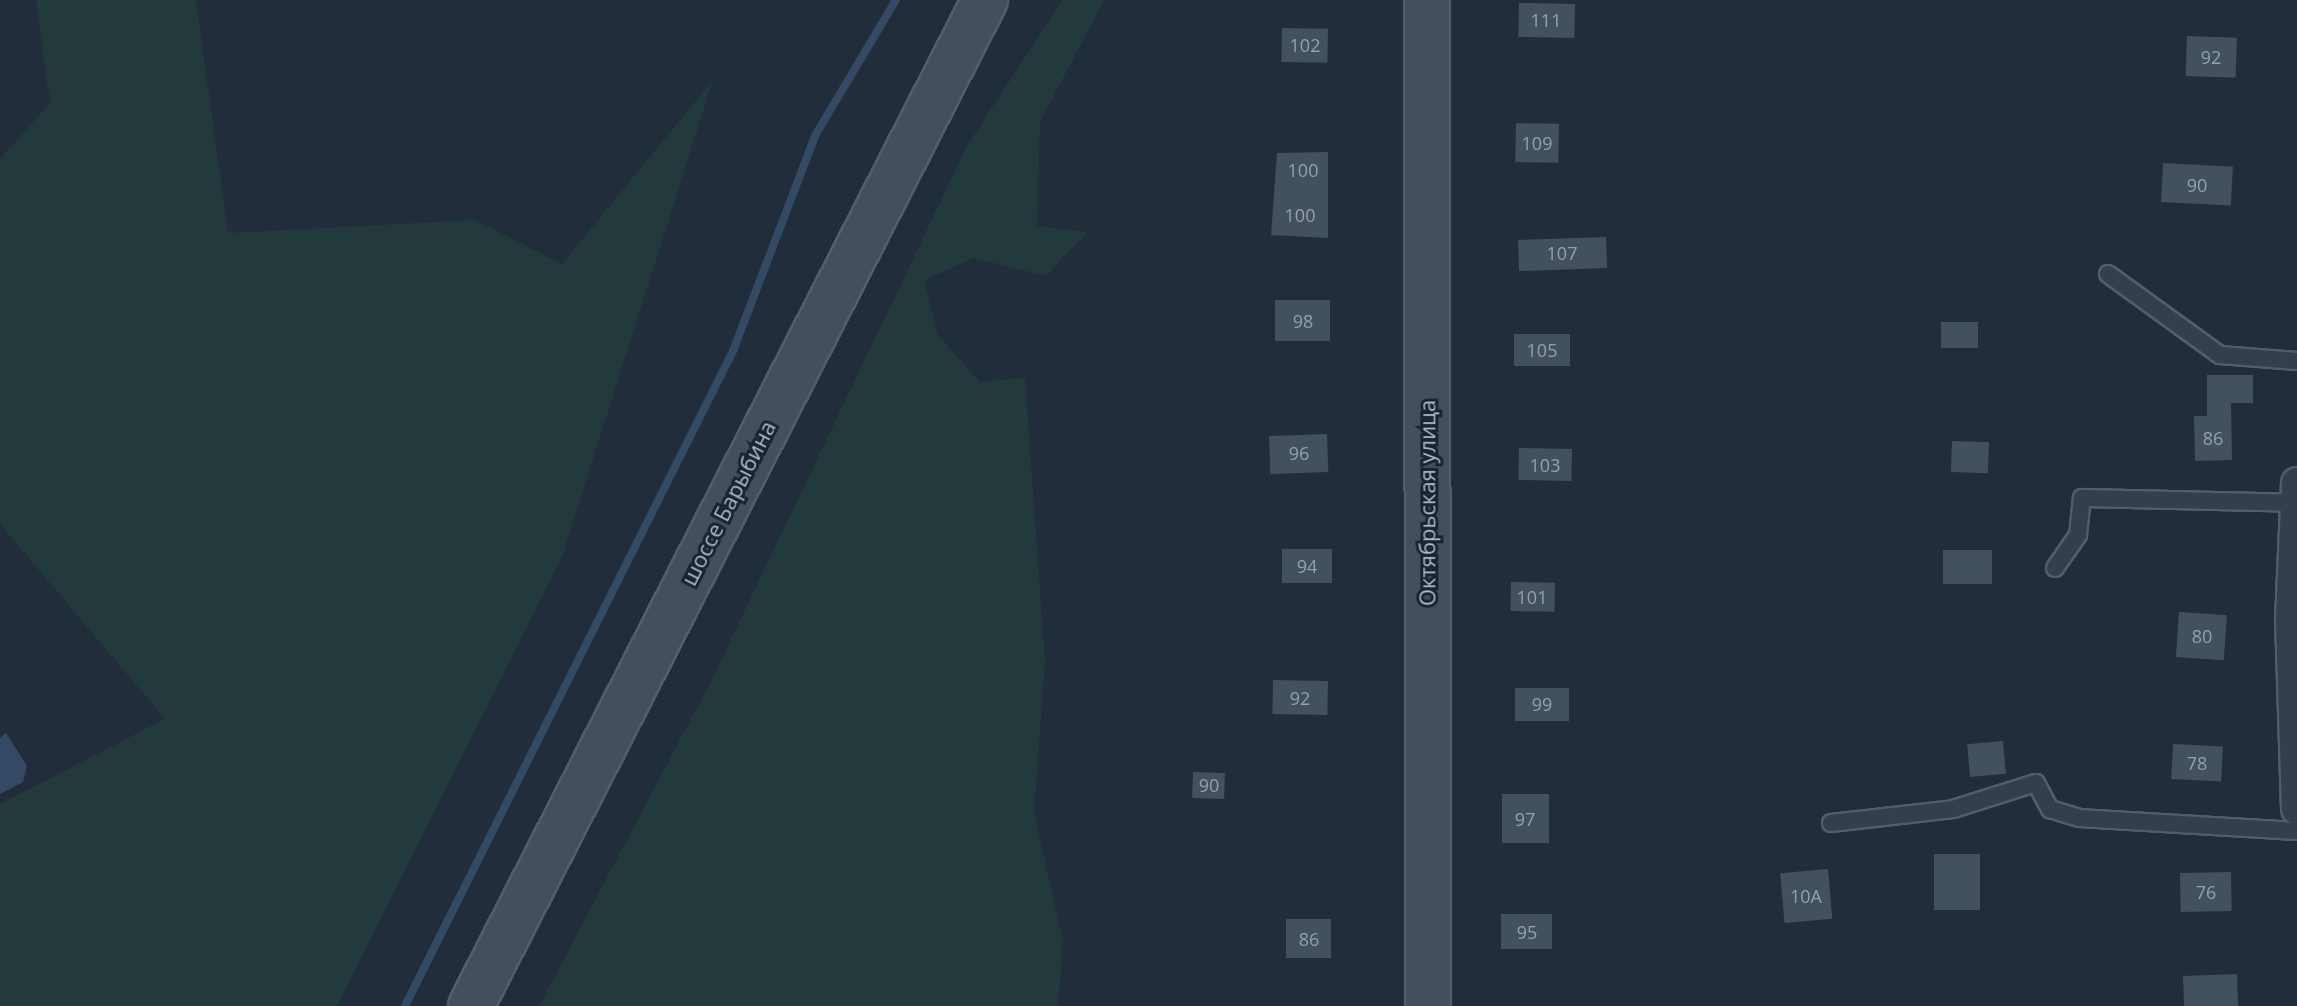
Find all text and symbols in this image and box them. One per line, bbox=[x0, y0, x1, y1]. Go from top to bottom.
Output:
house number: 111 bbox=[1531, 9, 1561, 31]
house number: 102 bbox=[1290, 34, 1320, 56]
house number: 92 bbox=[2201, 46, 2221, 68]
house number: 109 bbox=[1522, 132, 1552, 154]
house number: 100 bbox=[1288, 159, 1318, 181]
house number: 90 bbox=[2187, 174, 2207, 196]
house number: 100 bbox=[1285, 204, 1315, 226]
house number: 107 bbox=[1547, 242, 1577, 264]
house number: 98 bbox=[1293, 310, 1313, 332]
house number: 105 bbox=[1527, 339, 1557, 361]
street label: Октябрьская улица bbox=[1414, 400, 1440, 606]
street label: шоссе Барыбина bbox=[675, 416, 781, 590]
house number: 86 bbox=[2203, 427, 2223, 449]
house number: 96 bbox=[1289, 442, 1309, 464]
house number: 103 bbox=[1530, 454, 1560, 476]
house number: 94 bbox=[1297, 555, 1317, 577]
house number: 101 bbox=[1517, 586, 1547, 608]
house number: 80 bbox=[2192, 625, 2212, 647]
house number: 92 bbox=[1290, 687, 1310, 709]
house number: 99 bbox=[1532, 693, 1552, 715]
house number: 78 bbox=[2187, 752, 2207, 774]
house number: 90 bbox=[1199, 774, 1219, 796]
house number: 97 bbox=[1515, 808, 1535, 830]
house number: 76 bbox=[2196, 881, 2216, 903]
house number: 10А bbox=[1790, 885, 1822, 907]
house number: 95 bbox=[1517, 921, 1537, 943]
house number: 86 bbox=[1299, 928, 1319, 950]

